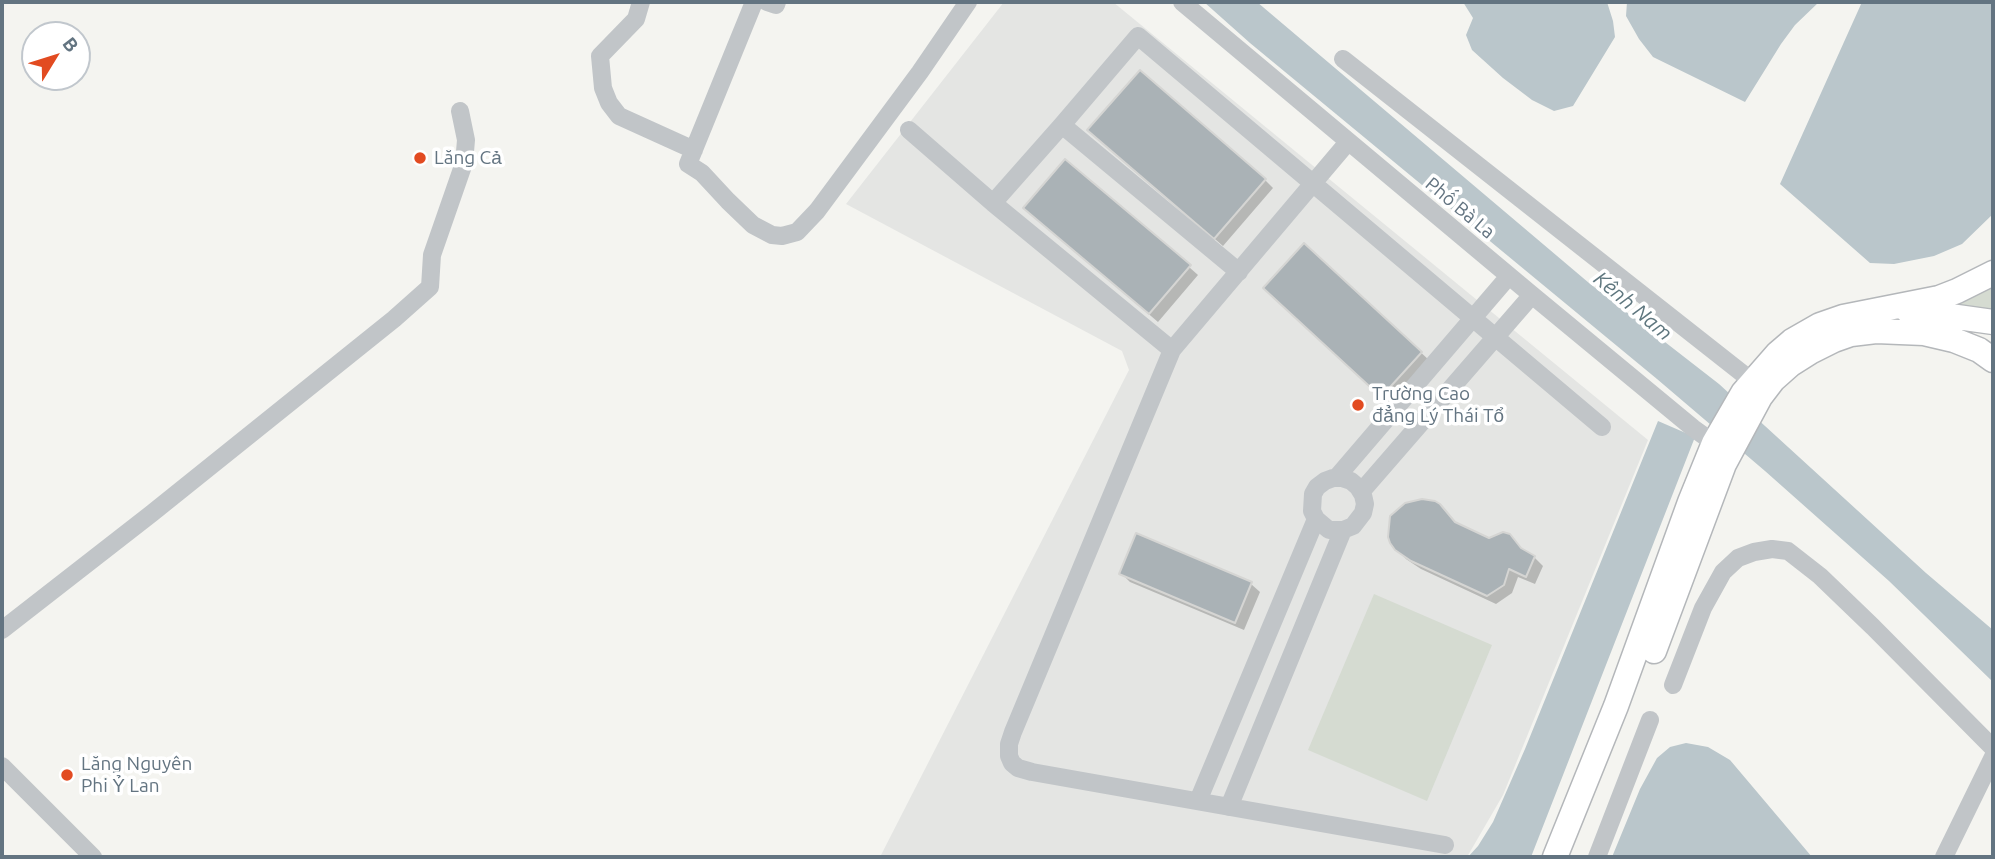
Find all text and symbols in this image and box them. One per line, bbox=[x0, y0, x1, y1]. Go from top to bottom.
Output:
north arrow bbox=[21, 21, 91, 91]
text: B bbox=[58, 33, 84, 56]
place label: Lăng Cả bbox=[434, 147, 502, 169]
marker: Lăng Cả bbox=[412, 150, 428, 166]
street label: Phố Bà La bbox=[1421, 172, 1499, 244]
water label: Kênh Nam bbox=[1589, 266, 1677, 346]
place label: Trường Cao đẳng Lý Thái Tổ bbox=[1372, 383, 1504, 427]
marker: Trường Cao đẳng Lý Thái Tổ bbox=[1350, 397, 1366, 413]
place label: Lăng Nguyên Phi Ỷ Lan bbox=[81, 753, 192, 797]
marker: Lăng Nguyên Phi Ỷ Lan bbox=[59, 767, 75, 783]

